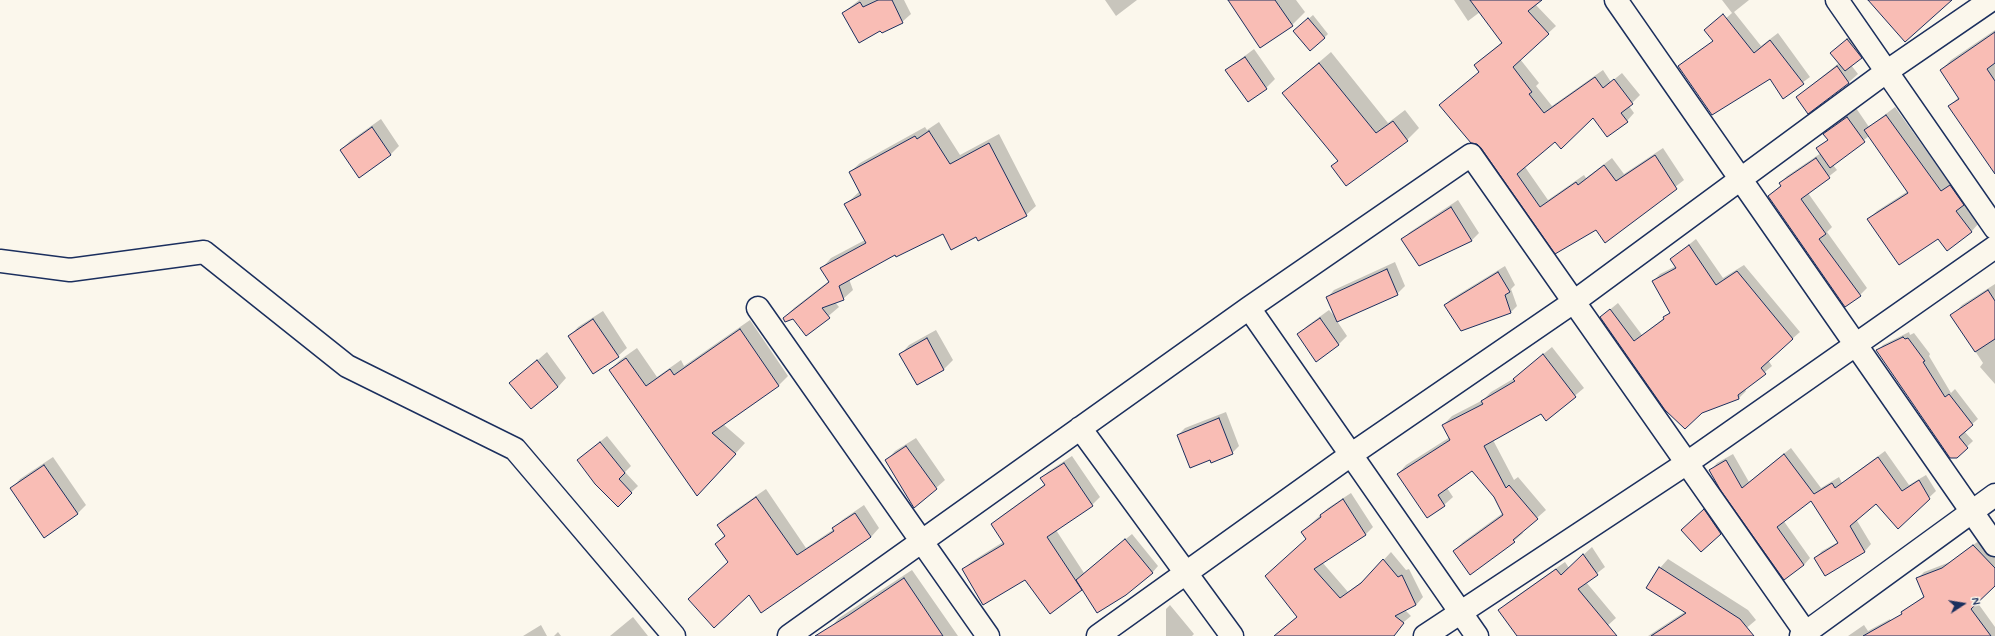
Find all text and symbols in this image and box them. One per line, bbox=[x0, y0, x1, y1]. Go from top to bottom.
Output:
north arrow bbox=[1943, 584, 1983, 624]
text: N bbox=[1967, 596, 1982, 607]

